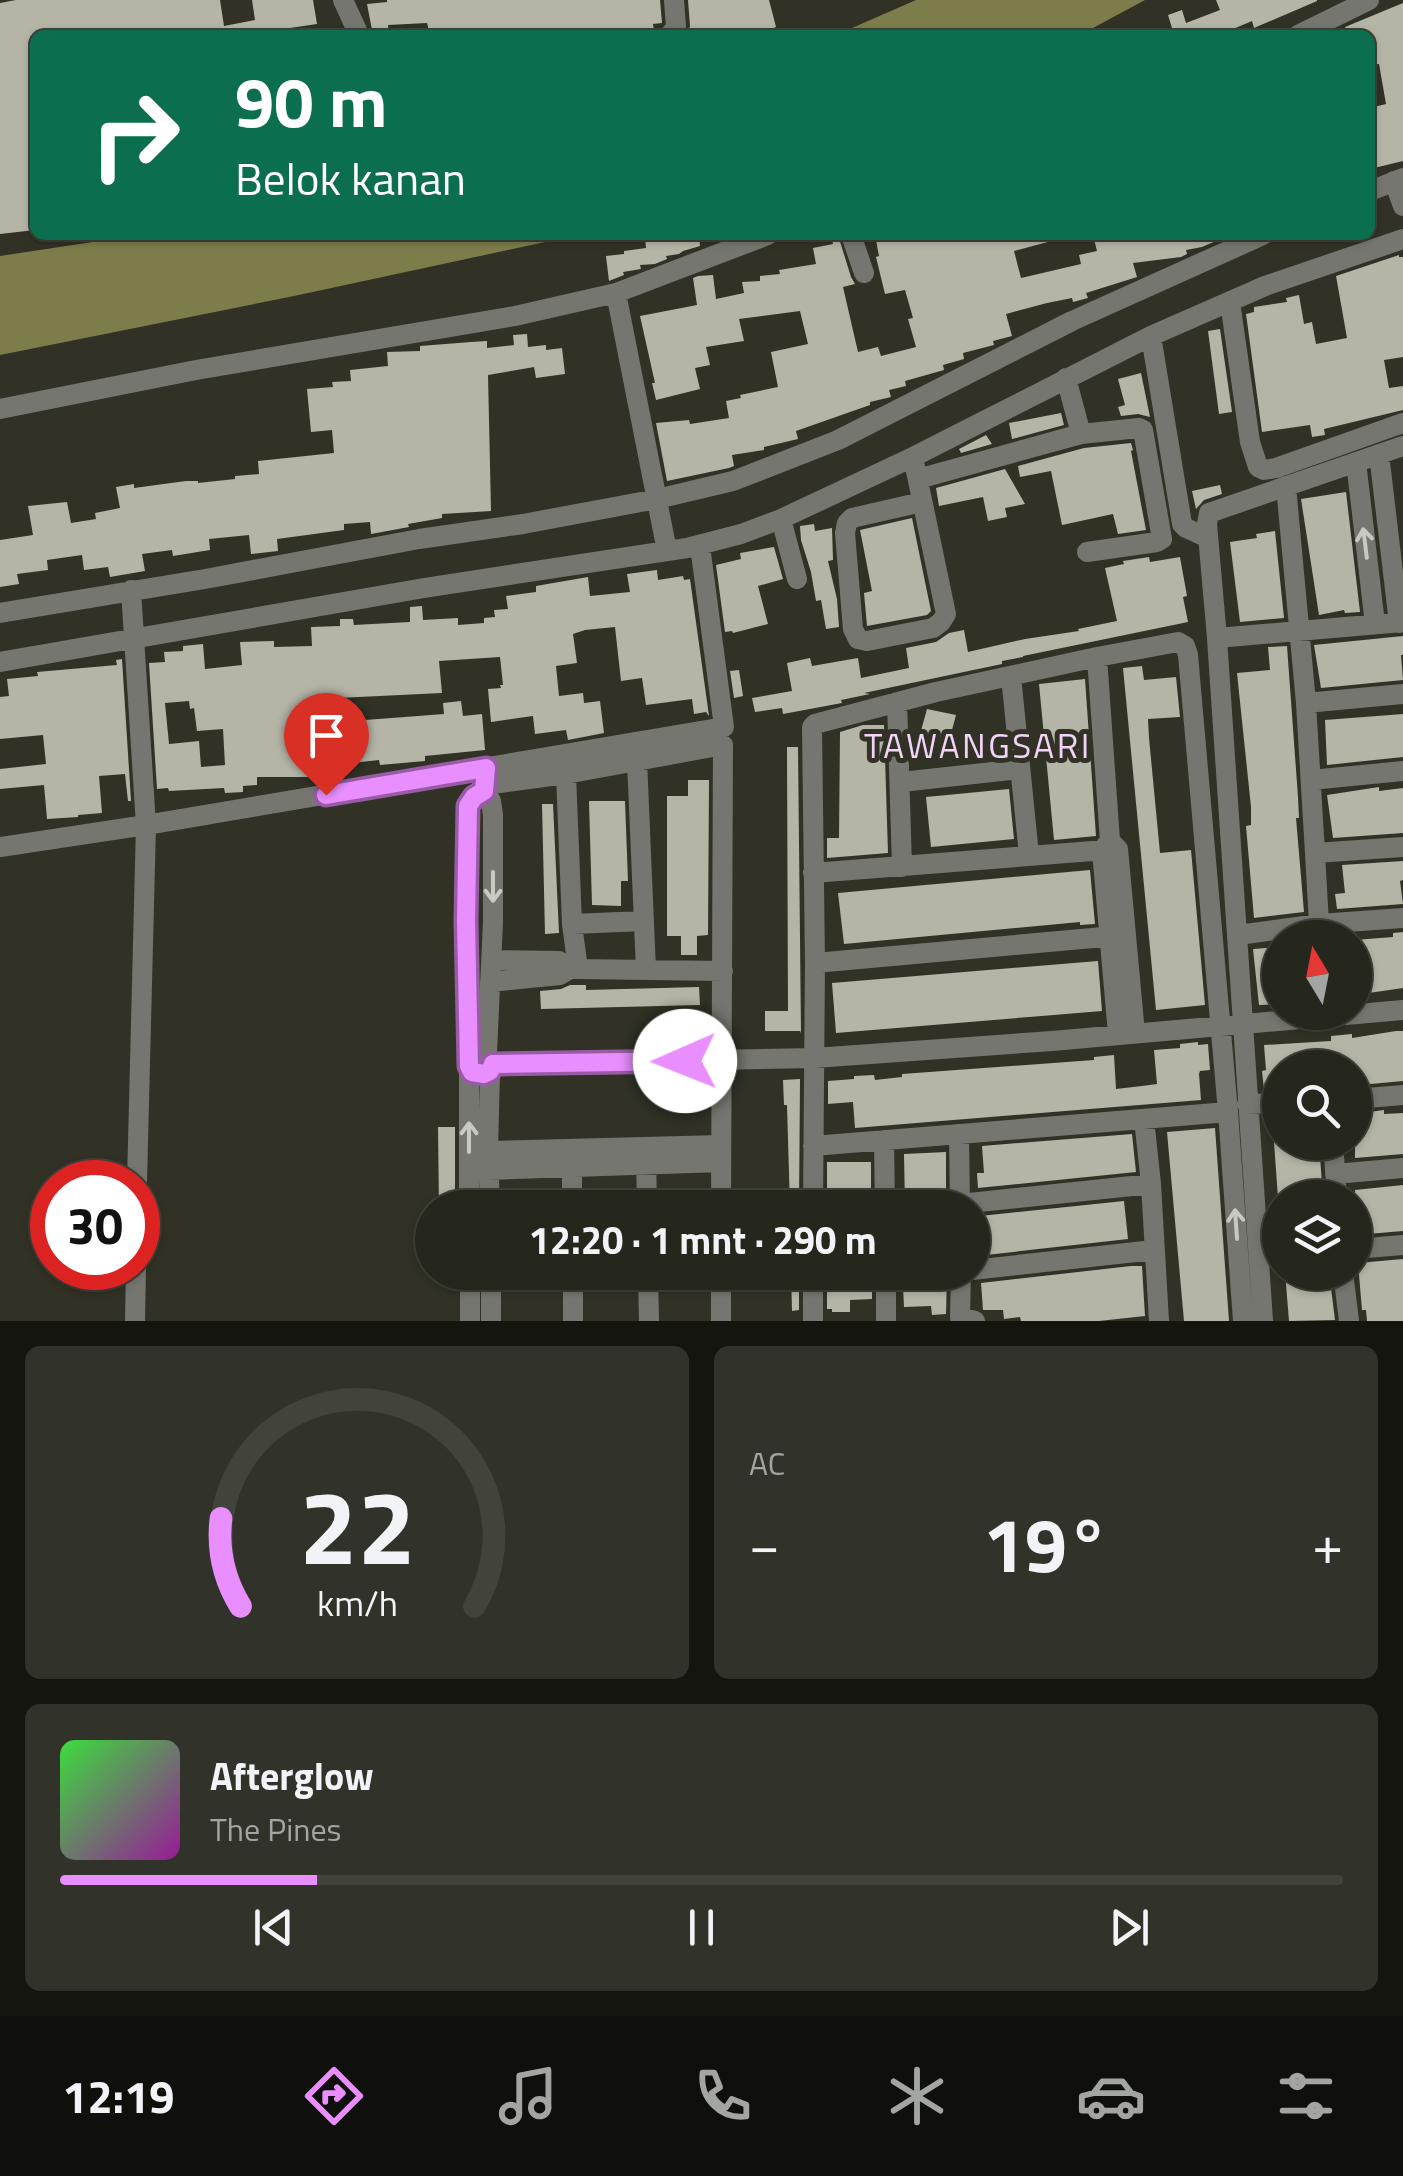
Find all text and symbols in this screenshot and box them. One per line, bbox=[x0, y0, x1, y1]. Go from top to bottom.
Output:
text: 90 m bbox=[235, 48, 388, 154]
icon: right bbox=[70, 70, 200, 200]
text: Belok kanan bbox=[235, 144, 466, 212]
one-way arrow bbox=[1355, 528, 1374, 560]
pin bbox=[284, 693, 369, 796]
icon: arrive bbox=[299, 708, 354, 763]
district label: TAWANGSARI bbox=[864, 718, 1092, 772]
one-way arrow bbox=[484, 870, 502, 902]
north arrow bbox=[1262, 920, 1372, 1030]
map controls bbox=[1262, 920, 1372, 1290]
position arrow bbox=[633, 1009, 737, 1113]
button: search bbox=[1262, 1050, 1372, 1160]
one-way arrow bbox=[459, 1121, 478, 1153]
speed limit sign: 30 bbox=[30, 1160, 160, 1290]
button: layers bbox=[1262, 1180, 1372, 1290]
one-way arrow bbox=[1226, 1208, 1245, 1240]
text: 12:20 · 1 mnt · 290 m bbox=[528, 1211, 877, 1269]
text: AC bbox=[749, 1439, 785, 1487]
text: 22 bbox=[299, 1446, 415, 1604]
text: 19° bbox=[983, 1487, 1109, 1601]
text: − bbox=[749, 1502, 780, 1585]
text: + bbox=[1312, 1502, 1343, 1585]
text: km/h bbox=[317, 1575, 397, 1630]
text: Afterglow bbox=[210, 1747, 374, 1805]
text: The Pines bbox=[210, 1805, 341, 1853]
icon: previous bbox=[246, 1900, 301, 1955]
icon: pause bbox=[674, 1900, 729, 1955]
icon: next bbox=[1102, 1900, 1157, 1955]
icon: directions bbox=[299, 2061, 369, 2131]
icon: music bbox=[493, 2061, 563, 2131]
icon: phone bbox=[688, 2061, 758, 2131]
icon: climate bbox=[882, 2061, 952, 2131]
icon: car bbox=[1076, 2061, 1146, 2131]
icon: filters bbox=[1271, 2061, 1341, 2131]
text: 12:19 bbox=[62, 2062, 175, 2130]

